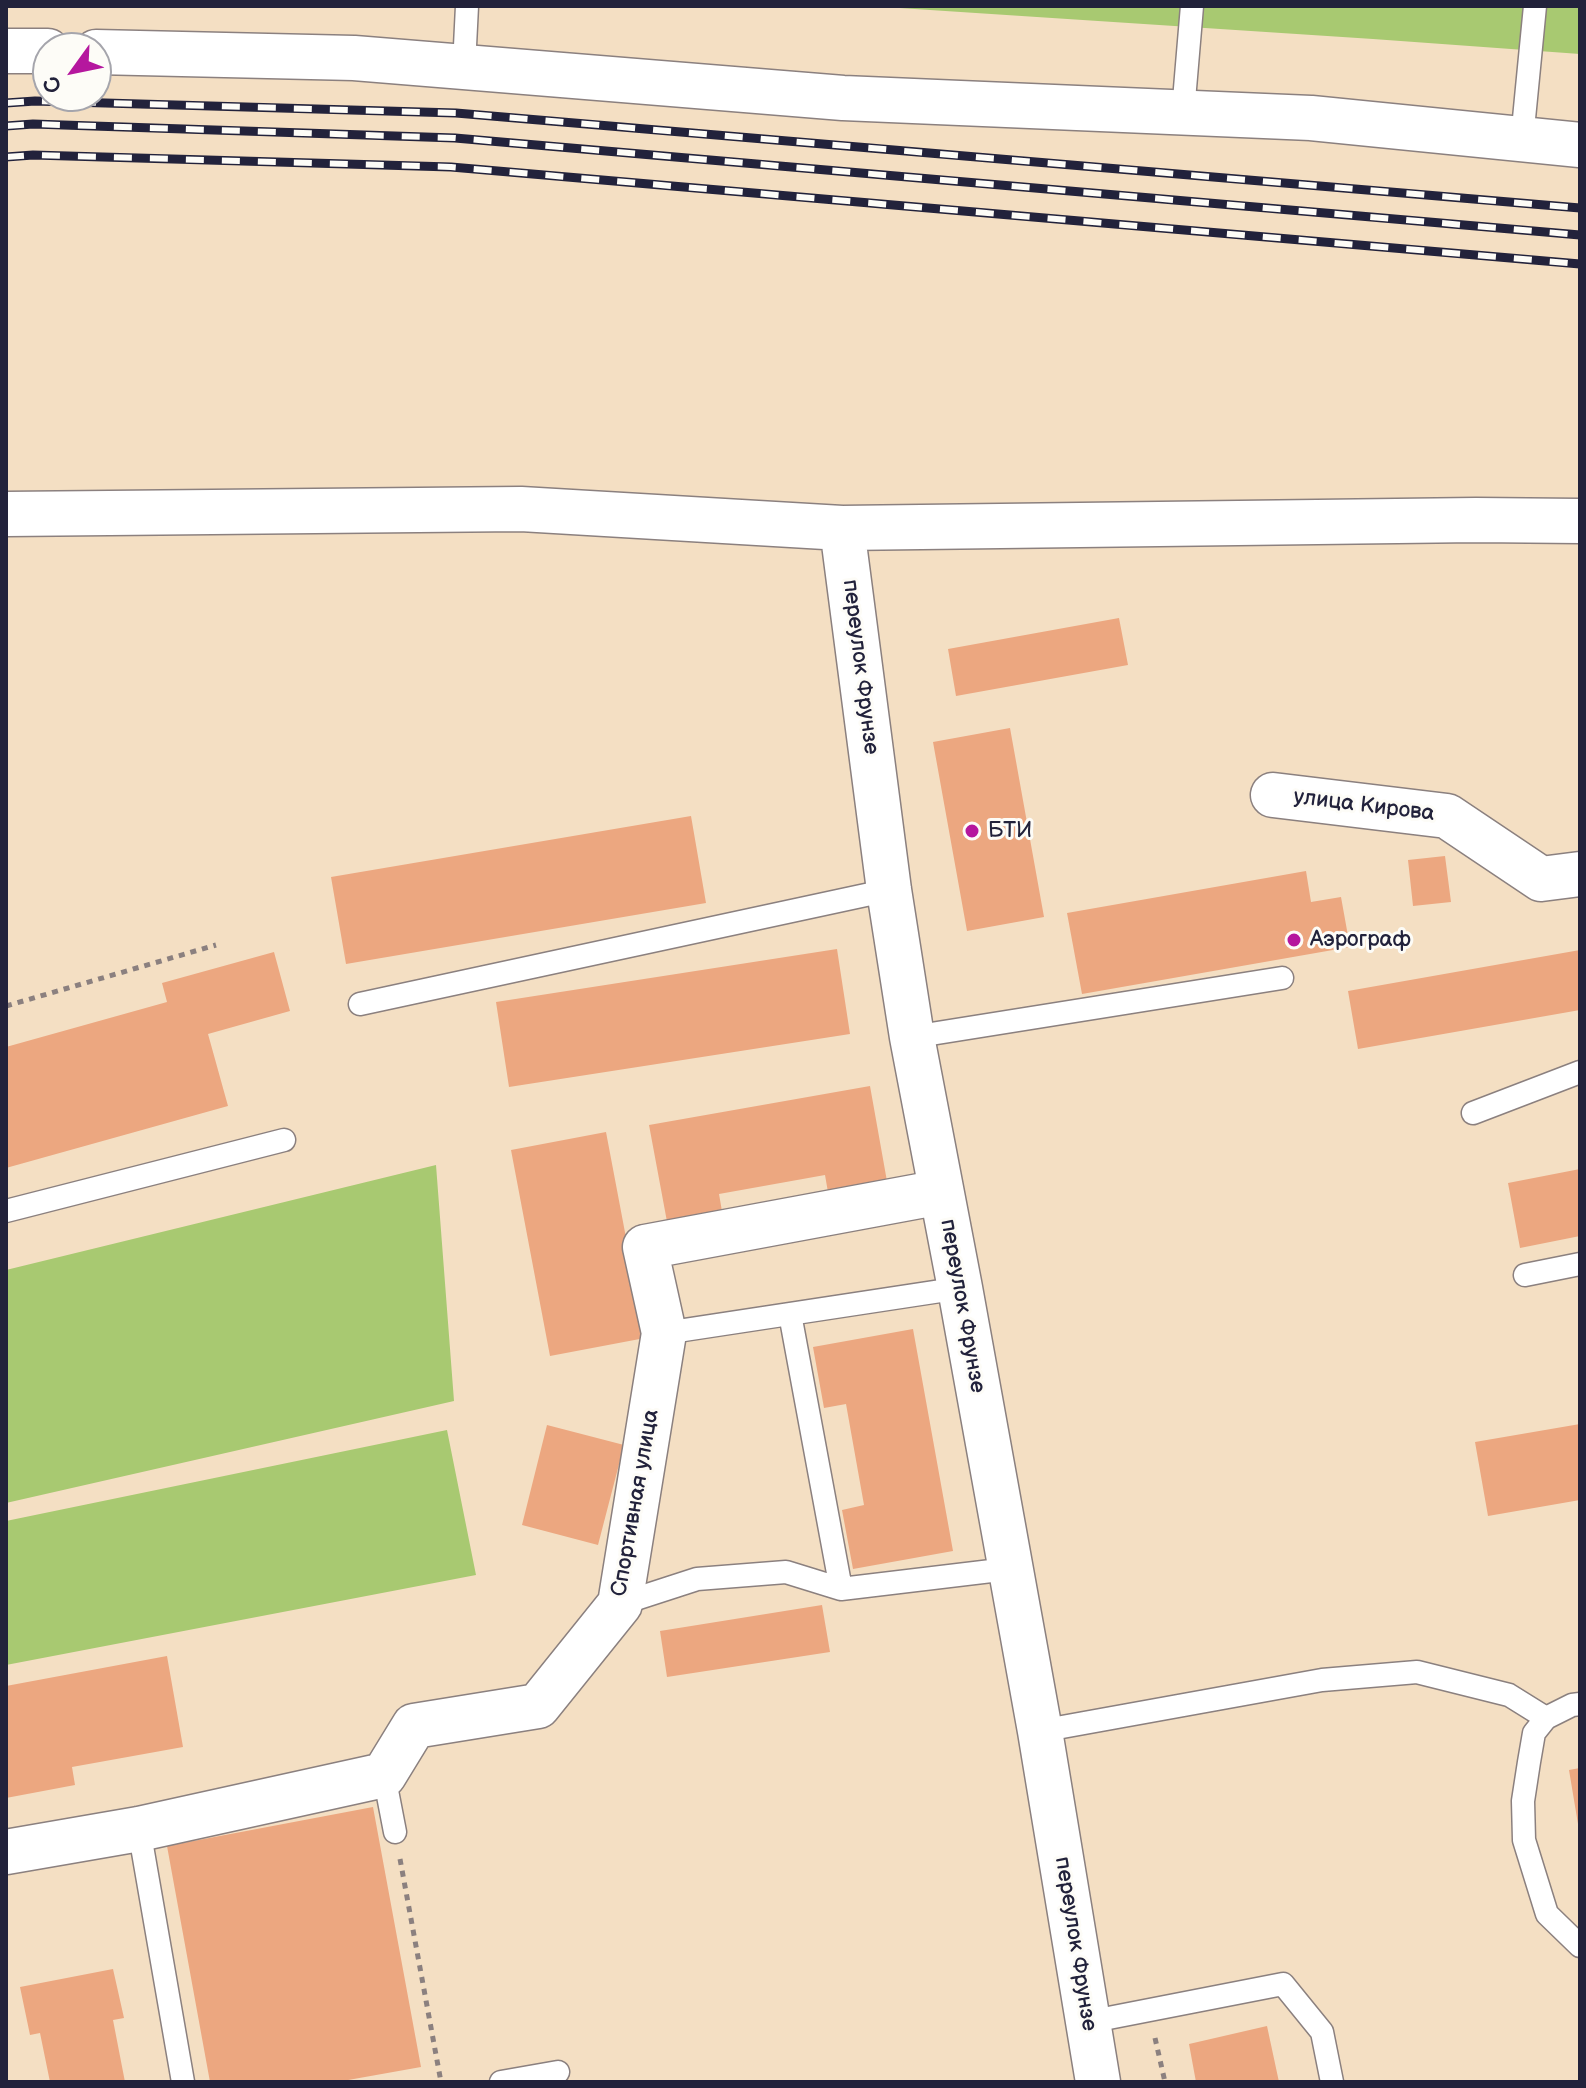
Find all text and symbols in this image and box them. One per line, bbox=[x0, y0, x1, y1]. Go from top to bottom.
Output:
north arrow bbox=[32, 32, 112, 112]
text: С bbox=[38, 70, 69, 98]
street label: переулок Фрунзе bbox=[836, 578, 884, 756]
street label: улица Кирова bbox=[1292, 784, 1436, 828]
place label: БТИ bbox=[988, 818, 1032, 844]
marker: БТИ bbox=[963, 822, 981, 840]
place label: Аэрограф bbox=[1310, 927, 1411, 953]
marker: Аэрограф bbox=[1285, 931, 1303, 949]
street label: переулок Фрунзе bbox=[934, 1217, 990, 1395]
street label: Спортивная улица bbox=[607, 1407, 665, 1599]
street label: переулок Фрунзе bbox=[1048, 1855, 1102, 2033]

